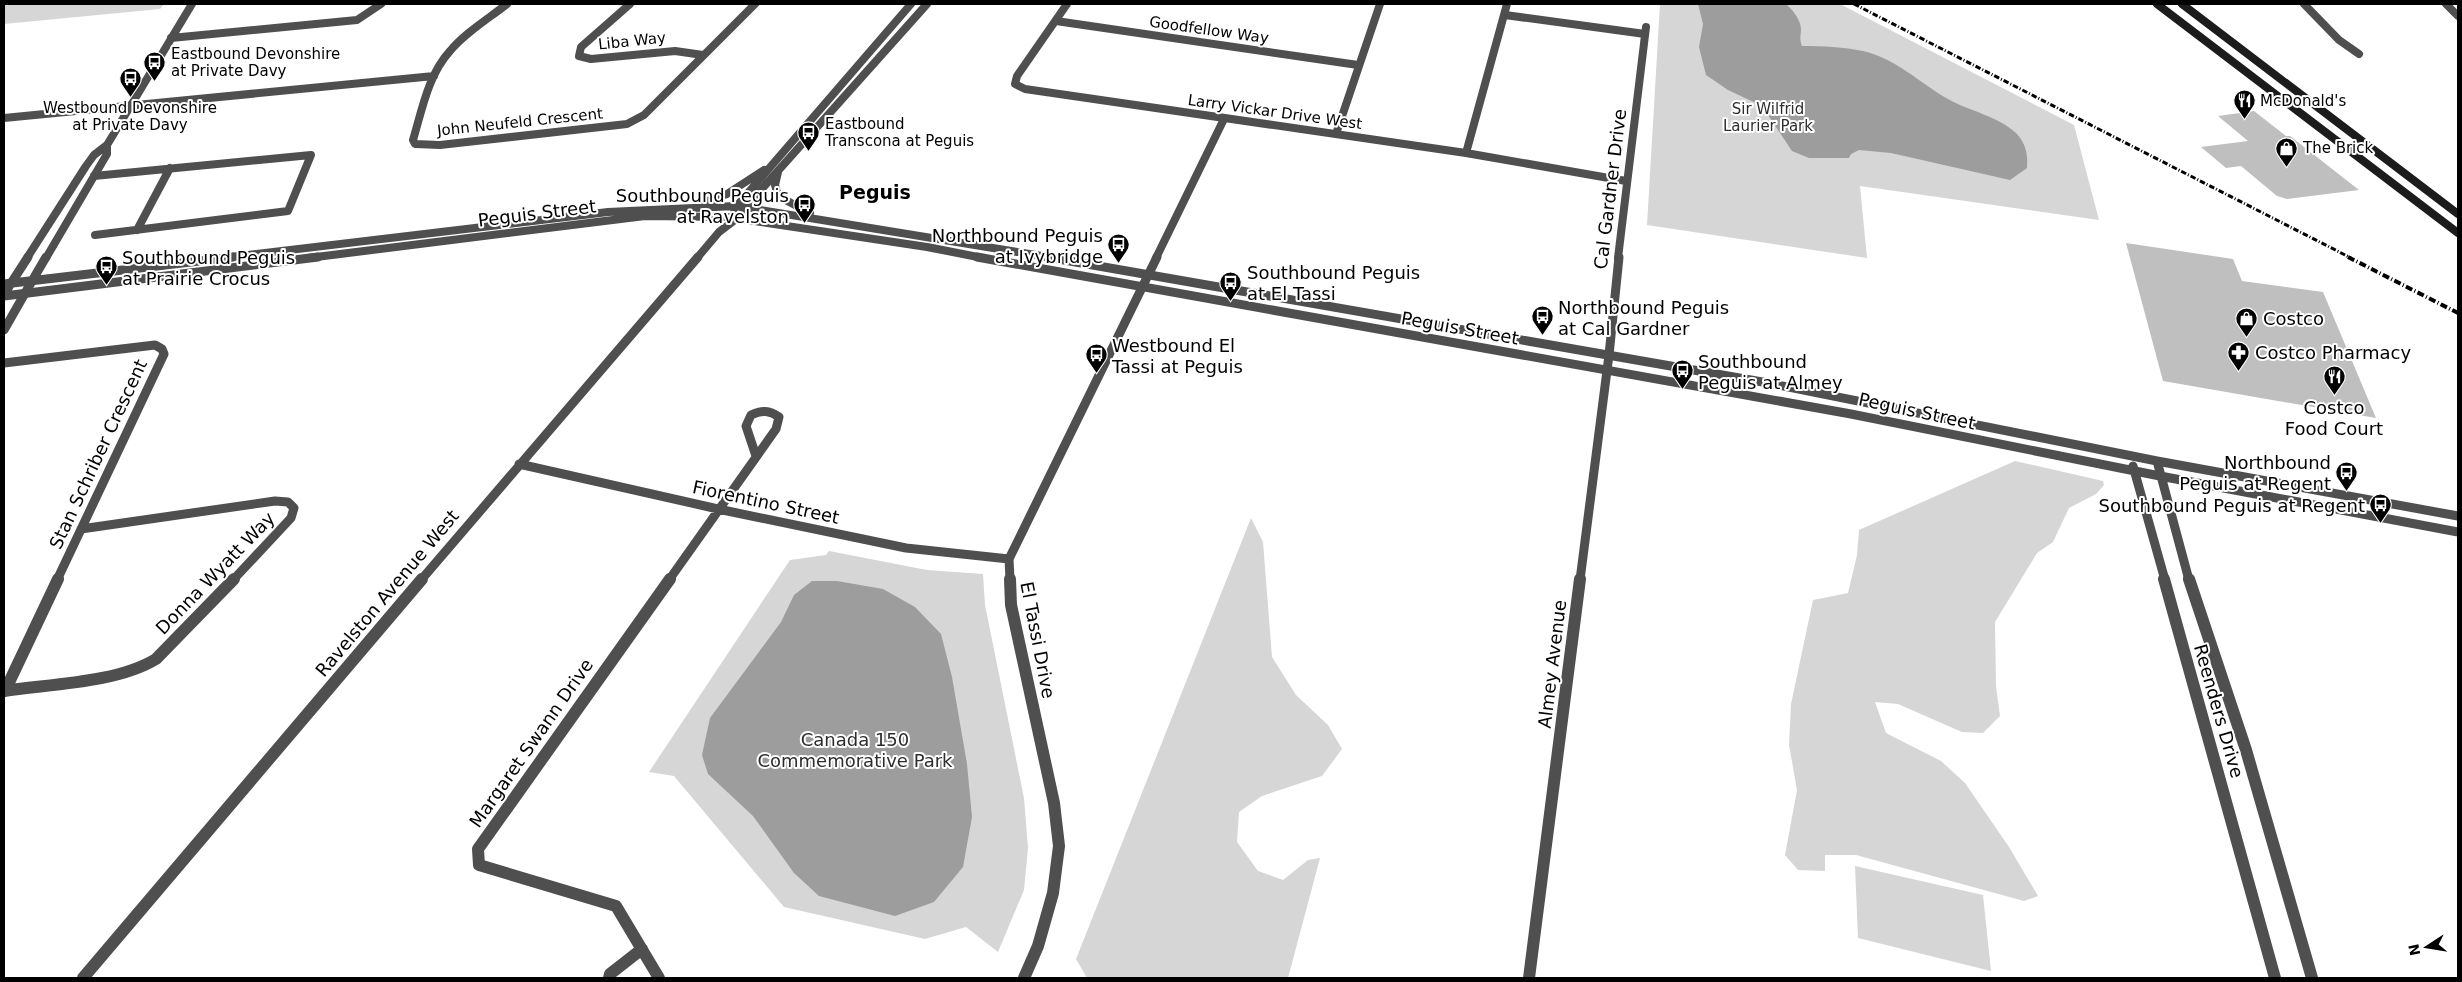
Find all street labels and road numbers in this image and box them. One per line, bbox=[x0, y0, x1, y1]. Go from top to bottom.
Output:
street label: Goodfellow Way bbox=[1148, 13, 1270, 47]
street label: Liba Way bbox=[597, 28, 667, 54]
street label: Larry Vickar Drive West bbox=[1187, 91, 1363, 133]
street label: John Neufeld Crescent bbox=[435, 104, 604, 140]
street label: Cal Gardner Drive bbox=[1590, 108, 1630, 270]
street label: Peguis Street bbox=[477, 195, 597, 231]
street label: Peguis Street bbox=[1400, 307, 1520, 349]
street label: Stan Schriber Crescent bbox=[45, 356, 151, 552]
street label: Peguis Street bbox=[1857, 388, 1977, 434]
street label: Fiorentino Street bbox=[691, 476, 841, 528]
street label: Ravelston Avenue West bbox=[311, 505, 463, 681]
street label: Donna Wyatt Way bbox=[151, 507, 279, 638]
street label: El Tassi Drive bbox=[1016, 580, 1060, 700]
street label: Almey Avenue bbox=[1534, 599, 1570, 729]
street label: Reenders Drive bbox=[2190, 642, 2248, 780]
street label: Margaret Swann Drive bbox=[465, 655, 597, 831]

